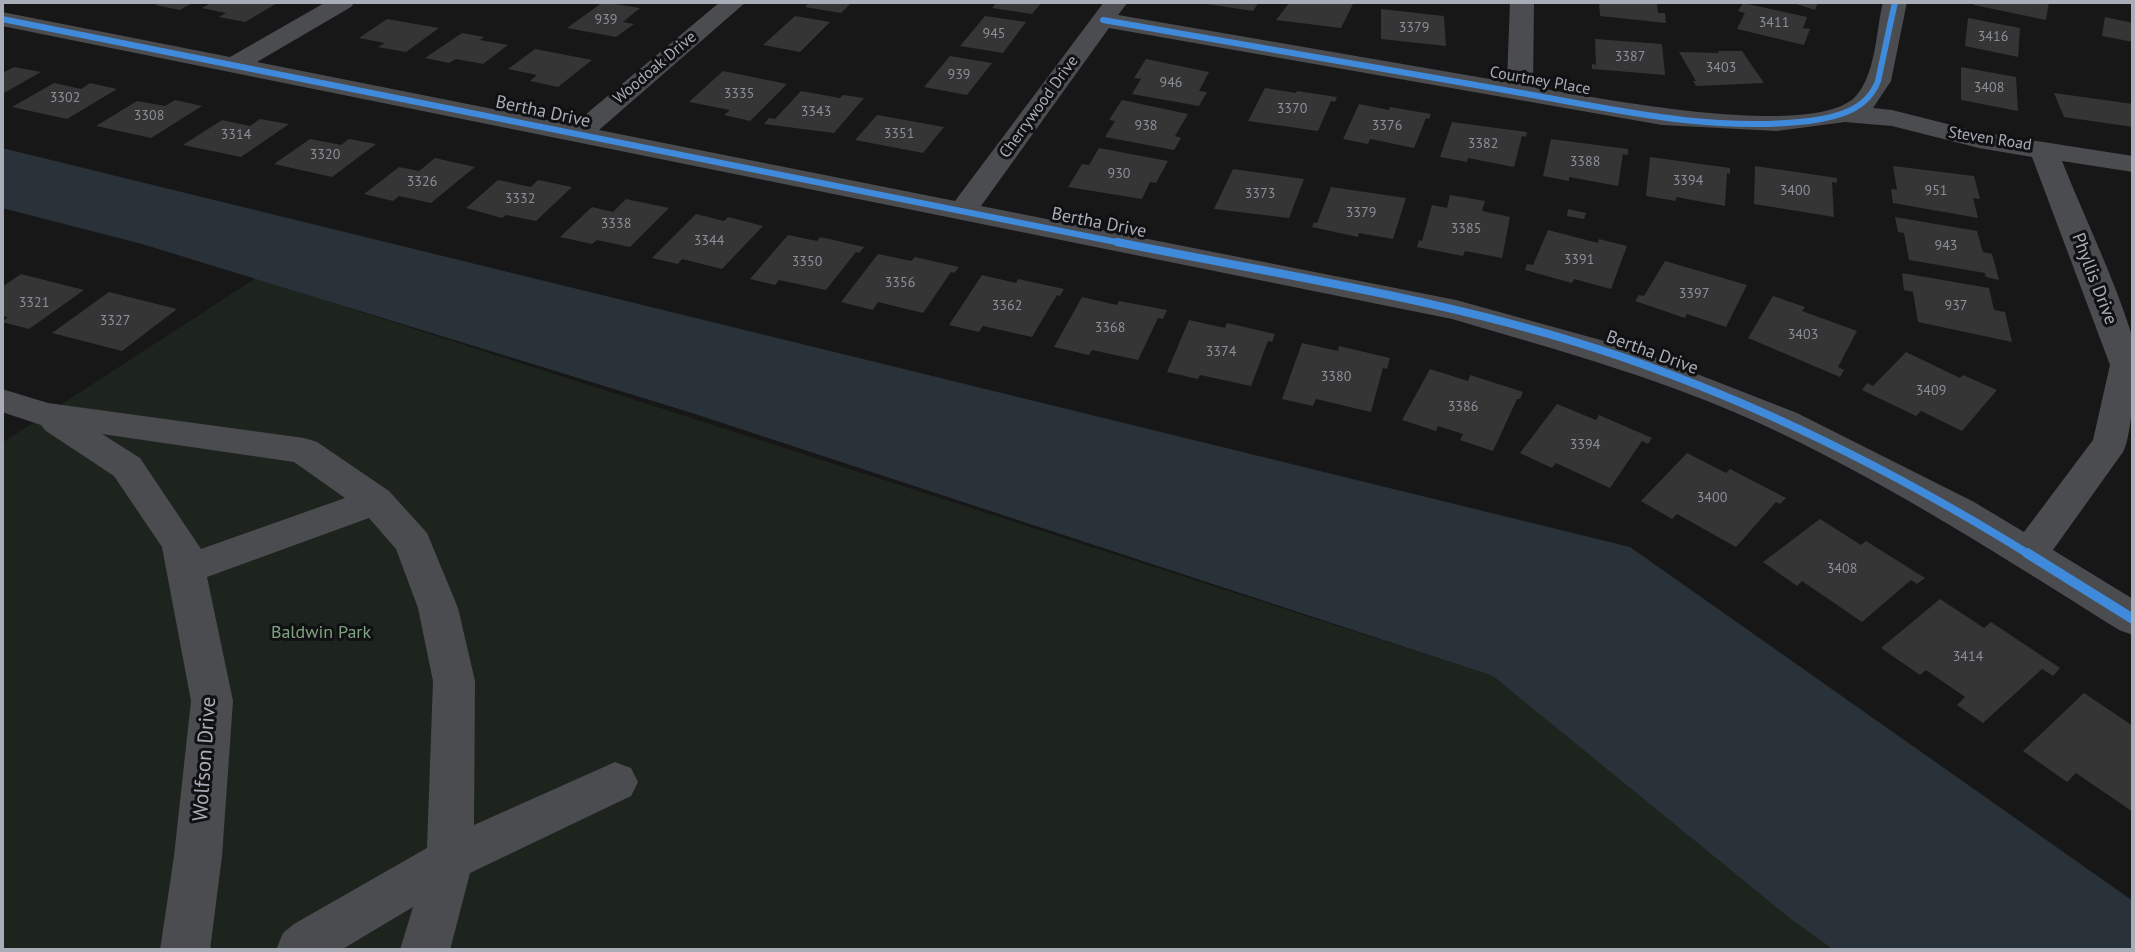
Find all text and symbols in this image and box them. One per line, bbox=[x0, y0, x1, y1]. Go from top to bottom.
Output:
house number: 939 bbox=[595, 12, 617, 28]
house number: 3411 bbox=[1759, 15, 1789, 31]
house number: 3379 bbox=[1399, 20, 1429, 36]
house number: 945 bbox=[983, 26, 1005, 42]
street label: Woodoak Drive bbox=[610, 28, 700, 108]
house number: 3416 bbox=[1978, 29, 2008, 45]
house number: 3387 bbox=[1615, 49, 1645, 65]
street label: Cherrywood Drive bbox=[995, 52, 1083, 162]
house number: 3403 bbox=[1706, 60, 1736, 76]
street label: Courtney Place bbox=[1488, 63, 1592, 99]
house number: 939 bbox=[948, 67, 970, 83]
house number: 946 bbox=[1160, 75, 1182, 91]
house number: 3408 bbox=[1974, 80, 2004, 96]
house number: 3335 bbox=[724, 86, 754, 102]
house number: 3302 bbox=[50, 90, 80, 106]
street label: Bertha Drive bbox=[494, 91, 592, 133]
house number: 3370 bbox=[1277, 101, 1307, 117]
house number: 3343 bbox=[801, 104, 831, 120]
house number: 3308 bbox=[134, 108, 164, 124]
house number: 938 bbox=[1135, 118, 1157, 134]
house number: 3376 bbox=[1372, 118, 1402, 134]
street label: Steven Road bbox=[1947, 123, 2033, 155]
house number: 3351 bbox=[884, 126, 914, 142]
house number: 3314 bbox=[221, 127, 251, 143]
house number: 3382 bbox=[1468, 136, 1498, 152]
house number: 3320 bbox=[310, 147, 340, 163]
house number: 3388 bbox=[1570, 154, 1600, 170]
house number: 930 bbox=[1108, 166, 1130, 182]
house number: 3394 bbox=[1673, 173, 1703, 189]
house number: 3326 bbox=[407, 174, 437, 190]
house number: 3400 bbox=[1780, 183, 1810, 199]
house number: 951 bbox=[1925, 183, 1947, 199]
house number: 3373 bbox=[1245, 186, 1275, 202]
house number: 3332 bbox=[505, 191, 535, 207]
street label: Bertha Drive bbox=[1050, 203, 1148, 243]
house number: 3379 bbox=[1346, 205, 1376, 221]
house number: 3338 bbox=[601, 216, 631, 232]
house number: 3385 bbox=[1451, 221, 1481, 237]
street label: Phyllis Drive bbox=[2067, 230, 2121, 328]
house number: 3344 bbox=[694, 233, 724, 249]
house number: 943 bbox=[1935, 238, 1957, 254]
house number: 3391 bbox=[1564, 252, 1594, 268]
house number: 3350 bbox=[792, 254, 822, 270]
house number: 3356 bbox=[885, 275, 915, 291]
house number: 3397 bbox=[1679, 286, 1709, 302]
house number: 3321 bbox=[19, 295, 49, 311]
house number: 3362 bbox=[992, 298, 1022, 314]
house number: 937 bbox=[1945, 298, 1967, 314]
house number: 3327 bbox=[100, 313, 130, 329]
house number: 3368 bbox=[1095, 320, 1125, 336]
street label: Bertha Drive bbox=[1603, 326, 1701, 380]
house number: 3403 bbox=[1788, 327, 1818, 343]
house number: 3374 bbox=[1206, 344, 1236, 360]
house number: 3380 bbox=[1321, 369, 1351, 385]
house number: 3409 bbox=[1916, 383, 1946, 399]
house number: 3386 bbox=[1448, 399, 1478, 415]
house number: 3394 bbox=[1570, 437, 1600, 453]
house number: 3400 bbox=[1697, 490, 1727, 506]
house number: 3408 bbox=[1827, 561, 1857, 577]
park label: Baldwin Park bbox=[271, 622, 371, 644]
house number: 3414 bbox=[1953, 649, 1983, 665]
street label: Wolfson Drive bbox=[188, 696, 222, 822]

